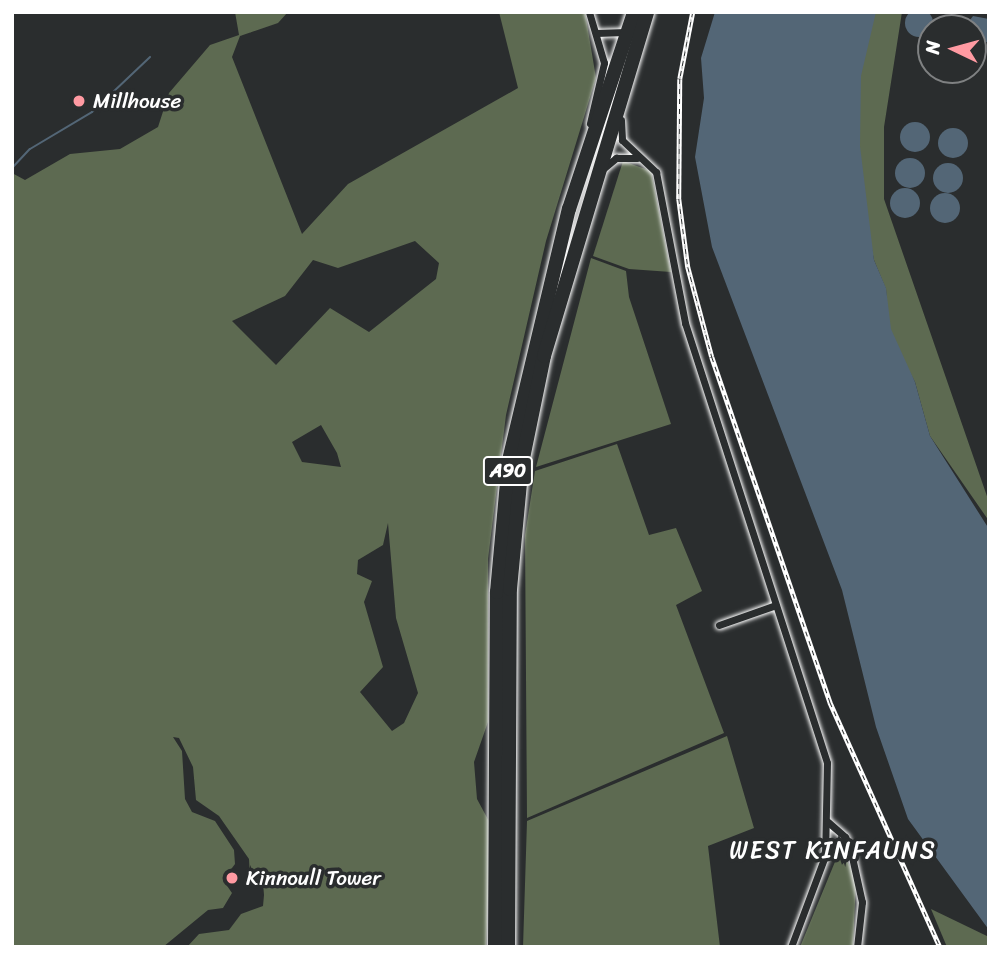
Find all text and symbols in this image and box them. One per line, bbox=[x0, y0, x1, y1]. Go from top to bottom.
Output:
north arrow bbox=[917, 14, 987, 84]
text: N bbox=[916, 39, 950, 55]
place label: Millhouse bbox=[93, 88, 181, 114]
marker: Millhouse bbox=[71, 93, 87, 109]
road number: A90 bbox=[482, 456, 534, 486]
district label: WEST KINFAUNS bbox=[731, 837, 935, 865]
place label: Kinnoull Tower bbox=[246, 865, 381, 891]
marker: Kinnoull Tower bbox=[224, 870, 240, 886]

